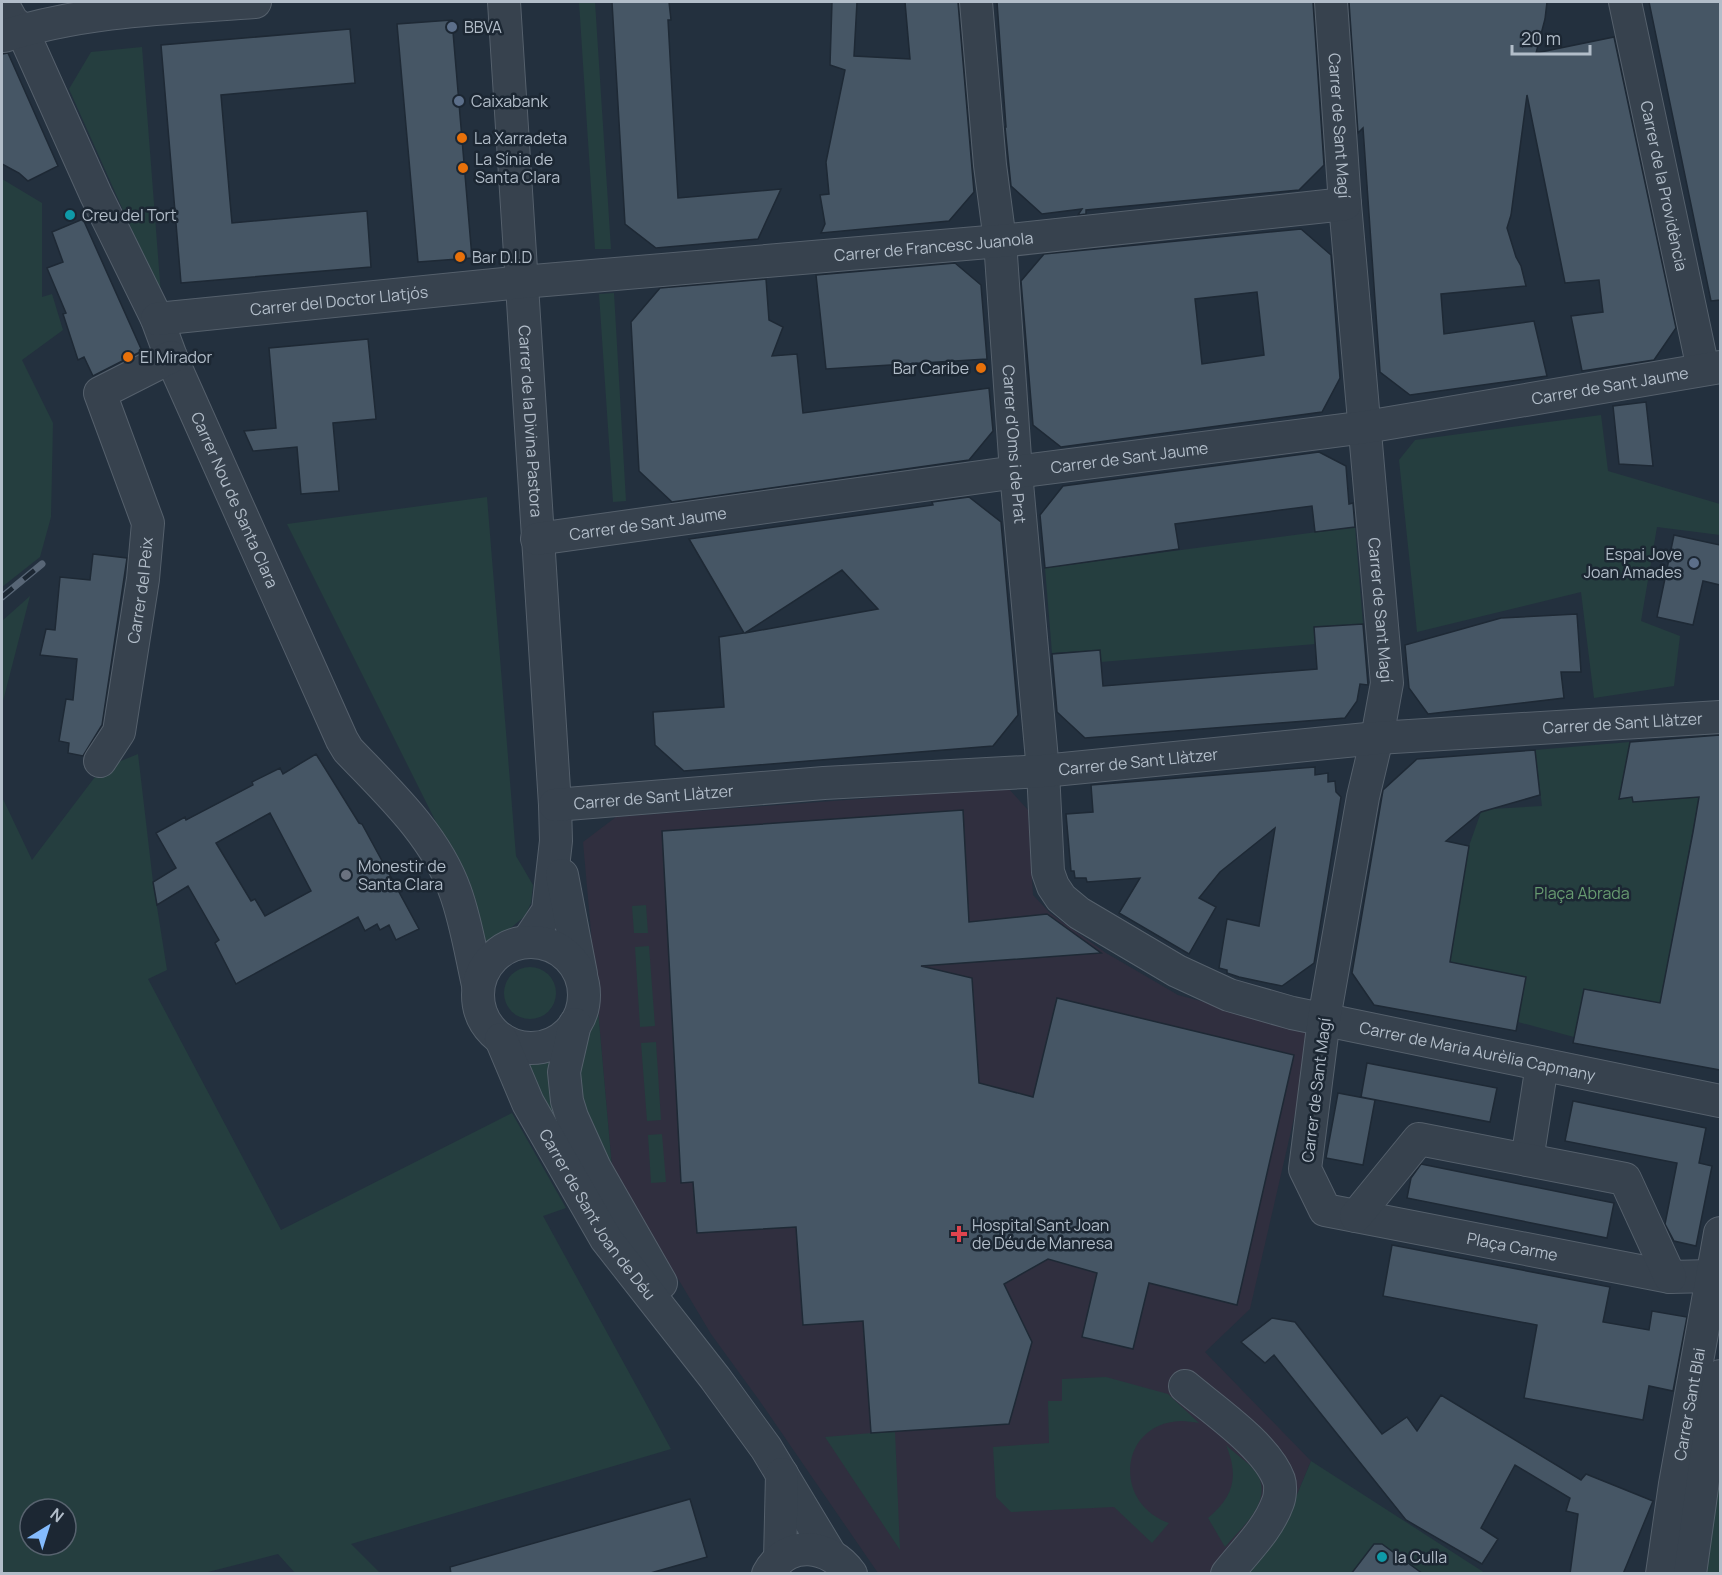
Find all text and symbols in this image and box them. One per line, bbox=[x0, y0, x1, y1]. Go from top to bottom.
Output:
place label: BBVA bbox=[464, 16, 502, 38]
scale bar bbox=[1512, 18, 1590, 56]
marker: BBVA bbox=[445, 20, 459, 34]
text: 20 m bbox=[1521, 26, 1561, 50]
street label: Carrer de Sant Magí bbox=[1324, 52, 1356, 199]
place label: Caixabank bbox=[471, 90, 549, 112]
marker: Caixabank bbox=[452, 94, 466, 108]
street label: Carrer de la Providència bbox=[1635, 99, 1693, 273]
place label: La Xarradeta bbox=[474, 127, 567, 149]
marker: La Xarradeta bbox=[455, 131, 469, 145]
place label: La Sínia de Santa Clara bbox=[475, 148, 560, 188]
marker: La Sínia de Santa Clara bbox=[456, 161, 470, 175]
place label: Creu del Tort bbox=[82, 204, 177, 226]
marker: Creu del Tort bbox=[63, 208, 77, 222]
street label: Carrer de Francesc Juanola bbox=[833, 227, 1034, 266]
place label: Bar D.I.D bbox=[472, 246, 532, 268]
marker: Bar D.I.D bbox=[453, 250, 467, 264]
street label: Carrer del Doctor Llatjós bbox=[249, 281, 429, 320]
street label: Carrer de la Divina Pastora bbox=[514, 324, 548, 518]
place label: El Mirador bbox=[140, 346, 213, 368]
marker: El Mirador bbox=[121, 350, 135, 364]
place label: Bar Caribe bbox=[893, 357, 969, 379]
marker: Bar Caribe bbox=[974, 361, 988, 375]
street label: Carrer de Sant Jaume bbox=[1530, 362, 1690, 410]
street label: Carrer d'Oms i de Prat bbox=[998, 364, 1032, 525]
street label: Carrer Nou de Santa Clara bbox=[186, 408, 284, 591]
street label: Carrer de Sant Jaume bbox=[1049, 436, 1210, 478]
street label: Carrer de Sant Jaume bbox=[568, 502, 728, 545]
street label: Carrer del Peix bbox=[122, 536, 158, 645]
street label: Carrer de Sant Magí bbox=[1363, 536, 1398, 684]
place label: Espai Jove Joan Amades bbox=[1584, 543, 1682, 583]
marker: Espai Jove Joan Amades bbox=[1687, 556, 1701, 570]
street label: Carrer de Sant Llàtzer bbox=[1542, 707, 1704, 739]
street label: Carrer de Sant Llàtzer bbox=[1057, 743, 1219, 780]
street label: Carrer de Sant Llàtzer bbox=[573, 779, 735, 814]
place label: Monestir de Santa Clara bbox=[358, 855, 446, 895]
marker: Monestir de Santa Clara bbox=[339, 868, 353, 882]
park label: Plaça Abrada bbox=[1534, 882, 1630, 904]
street label: Carrer de Sant Magí bbox=[1296, 1016, 1336, 1164]
street label: Carrer de Maria Aurèlia Capmany bbox=[1358, 1016, 1598, 1086]
street label: Carrer de Sant Joan de Déu bbox=[534, 1125, 661, 1305]
place label: Hospital Sant Joan de Déu de Manresa bbox=[972, 1214, 1113, 1254]
marker: Hospital Sant Joan de Déu de Manresa bbox=[950, 1225, 968, 1243]
street label: Plaça Carme bbox=[1465, 1227, 1560, 1266]
street label: Carrer Sant Blai bbox=[1668, 1346, 1710, 1462]
north arrow bbox=[18, 1497, 78, 1557]
text: N bbox=[46, 1503, 69, 1527]
place label: la Culla bbox=[1394, 1546, 1447, 1568]
marker: la Culla bbox=[1375, 1550, 1389, 1564]

